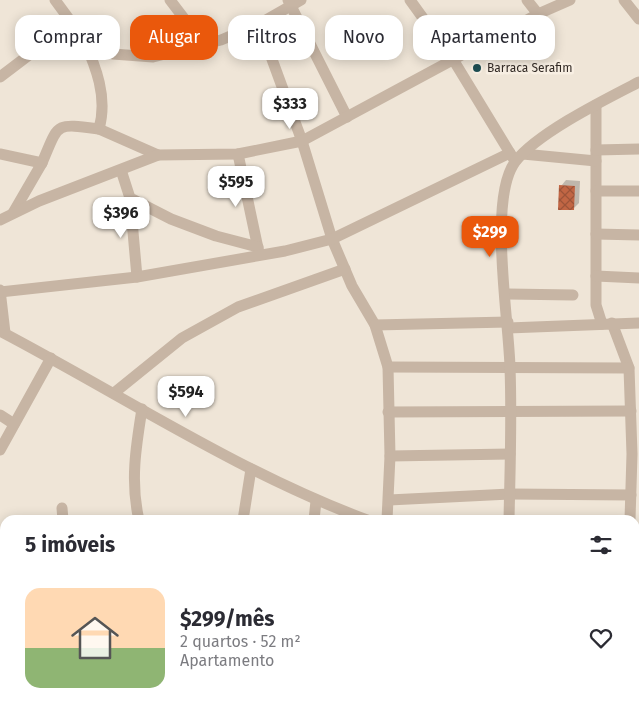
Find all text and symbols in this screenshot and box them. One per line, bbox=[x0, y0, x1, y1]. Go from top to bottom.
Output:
chip: Comprar bbox=[15, 15, 120, 60]
chip: Alugar bbox=[130, 15, 218, 60]
chip: Filtros bbox=[228, 15, 315, 60]
chip: Novo bbox=[325, 15, 403, 60]
chip: Apartamento bbox=[413, 15, 555, 60]
place label: Barraca Serafim bbox=[487, 61, 573, 75]
marker: Barraca Serafim bbox=[471, 62, 483, 74]
pin: $333 bbox=[260, 88, 320, 130]
text: $333 bbox=[273, 94, 307, 113]
pin: $595 bbox=[206, 166, 266, 208]
text: $595 bbox=[219, 172, 253, 191]
pin: $396 bbox=[91, 196, 151, 239]
text: $396 bbox=[104, 203, 138, 222]
pin: $299 bbox=[460, 216, 520, 258]
text: $299 bbox=[473, 222, 507, 241]
pin: $594 bbox=[156, 376, 216, 418]
text: $594 bbox=[169, 382, 203, 401]
icon: filters bbox=[587, 531, 615, 559]
text: 5 imóveis bbox=[25, 532, 115, 558]
text: $299/mês bbox=[180, 606, 274, 632]
icon: home bbox=[65, 608, 125, 668]
icon: heart bbox=[587, 624, 615, 652]
text: 2 quartos · 52 m² bbox=[180, 632, 301, 651]
text: Apartamento bbox=[180, 651, 274, 670]

